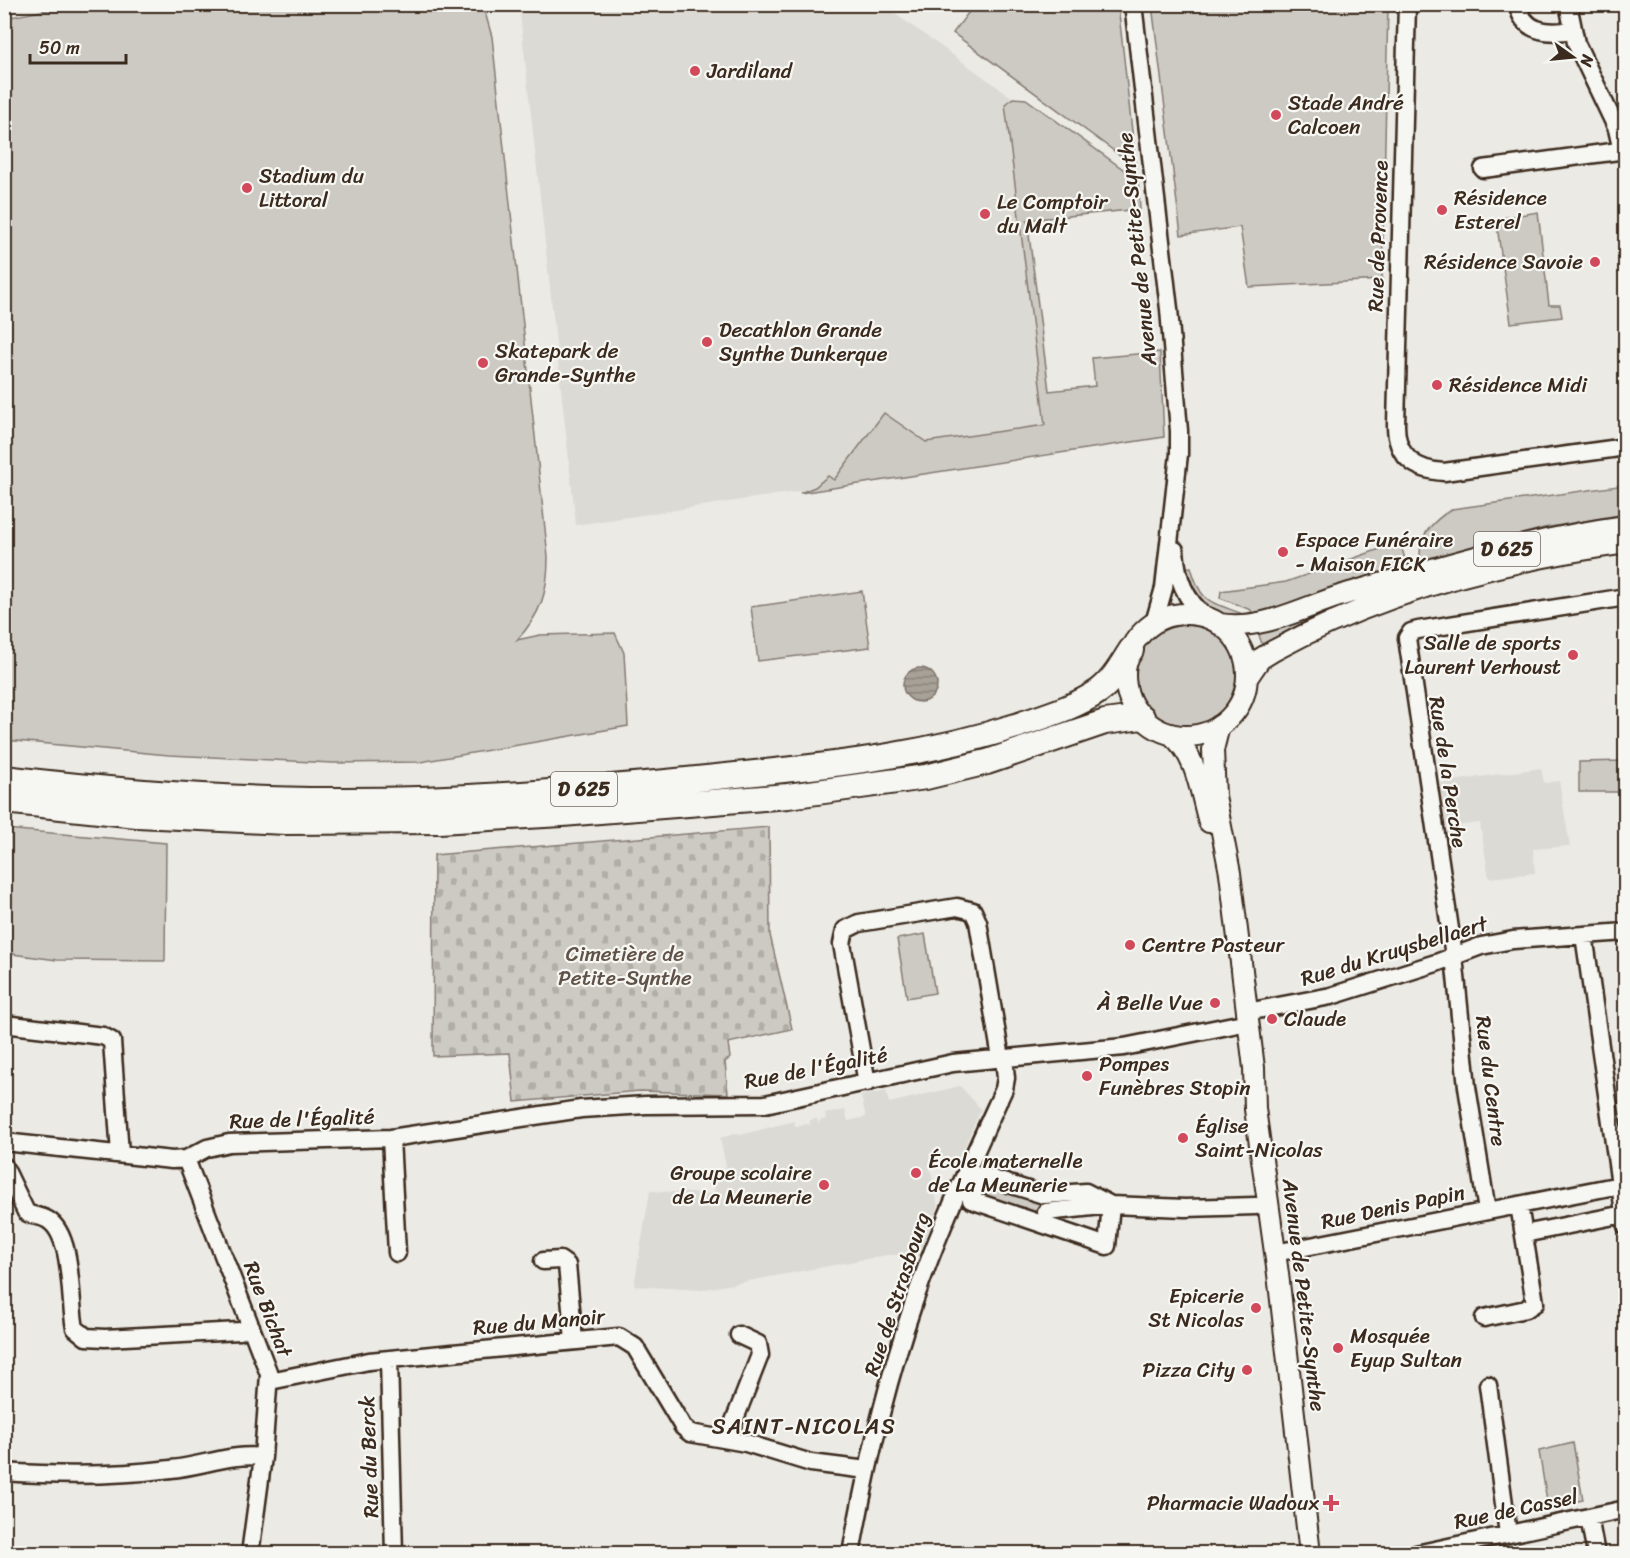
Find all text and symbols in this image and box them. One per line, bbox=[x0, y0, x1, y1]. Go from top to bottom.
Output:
scale bar bbox=[30, 27, 126, 65]
north arrow bbox=[1543, 27, 1603, 87]
text: 50 m bbox=[39, 32, 80, 64]
text: N bbox=[1571, 51, 1603, 71]
place label: Jardiland bbox=[706, 52, 794, 90]
marker: Jardiland bbox=[688, 64, 702, 78]
place label: Stade André Calcoen bbox=[1288, 84, 1404, 146]
marker: Stade André Calcoen bbox=[1269, 108, 1283, 122]
street label: Avenue de Petite-Synthe bbox=[1106, 130, 1168, 368]
place label: Stadium du Littoral bbox=[259, 157, 365, 219]
street label: Rue de Provence bbox=[1356, 160, 1400, 312]
place label: Résidence Esterel bbox=[1454, 179, 1547, 241]
marker: Stadium du Littoral bbox=[240, 181, 254, 195]
place label: Le Comptoir du Malt bbox=[997, 183, 1109, 245]
marker: Résidence Esterel bbox=[1435, 203, 1449, 217]
marker: Le Comptoir du Malt bbox=[978, 207, 992, 221]
place label: Résidence Savoie bbox=[1424, 243, 1583, 281]
marker: Résidence Savoie bbox=[1588, 255, 1602, 269]
place label: Decathlon Grande Synthe Dunkerque bbox=[719, 311, 888, 373]
place label: Skatepark de Grande-Synthe bbox=[495, 332, 636, 394]
marker: Decathlon Grande Synthe Dunkerque bbox=[700, 335, 714, 349]
marker: Skatepark de Grande-Synthe bbox=[476, 356, 490, 370]
place label: Résidence Midi bbox=[1449, 366, 1588, 404]
marker: Résidence Midi bbox=[1430, 378, 1444, 392]
place label: Espace Funéraire - Maison FICK bbox=[1295, 521, 1453, 583]
road number: D 625 bbox=[1474, 532, 1540, 566]
marker: Espace Funéraire - Maison FICK bbox=[1276, 545, 1290, 559]
place label: Salle de sports Laurent Verhoust bbox=[1405, 624, 1561, 686]
marker: Salle de sports Laurent Verhoust bbox=[1566, 648, 1580, 662]
street label: Rue de la Perche bbox=[1417, 694, 1479, 850]
road number: D 625 bbox=[551, 772, 617, 806]
street label: Rue du Kruysbellaert bbox=[1296, 904, 1494, 997]
place label: Centre Pasteur bbox=[1142, 926, 1285, 964]
park label: Cimetière de Petite-Synthe bbox=[558, 935, 692, 997]
marker: Centre Pasteur bbox=[1123, 938, 1137, 952]
place label: À Belle Vue bbox=[1096, 984, 1203, 1022]
marker: À Belle Vue bbox=[1208, 996, 1222, 1010]
place label: Claude bbox=[1284, 1000, 1346, 1038]
marker: Claude bbox=[1265, 1012, 1279, 1026]
street label: Rue du Centre bbox=[1464, 1014, 1518, 1149]
street label: Rue de l'Égalité bbox=[741, 1035, 891, 1101]
place label: Pompes Funèbres Stopin bbox=[1099, 1045, 1251, 1107]
marker: Pompes Funèbres Stopin bbox=[1080, 1069, 1094, 1083]
street label: Rue de l'Égalité bbox=[229, 1097, 375, 1141]
place label: Église Saint-Nicolas bbox=[1195, 1107, 1323, 1169]
marker: Église Saint-Nicolas bbox=[1176, 1131, 1190, 1145]
place label: École maternelle de La Meunerie bbox=[928, 1142, 1083, 1204]
place label: Groupe scolaire de La Meunerie bbox=[670, 1154, 812, 1216]
marker: École maternelle de La Meunerie bbox=[909, 1166, 923, 1180]
street label: Rue Denis Papin bbox=[1318, 1173, 1468, 1241]
street label: Avenue de Petite-Synthe bbox=[1271, 1175, 1337, 1414]
marker: Groupe scolaire de La Meunerie bbox=[817, 1178, 831, 1192]
street label: Rue de Strasbourg bbox=[853, 1207, 942, 1381]
street label: Rue Bichat bbox=[232, 1256, 304, 1364]
place label: Epicerie St Nicolas bbox=[1148, 1277, 1244, 1339]
street label: Rue du Manoir bbox=[472, 1297, 608, 1347]
marker: Epicerie St Nicolas bbox=[1249, 1301, 1263, 1315]
place label: Mosquée Eyup Sultan bbox=[1350, 1317, 1462, 1379]
marker: Mosquée Eyup Sultan bbox=[1331, 1341, 1345, 1355]
place label: Pizza City bbox=[1142, 1351, 1235, 1389]
marker: Pizza City bbox=[1240, 1363, 1254, 1377]
street label: Rue du Berck bbox=[348, 1394, 390, 1519]
district label: SAINT-NICOLAS bbox=[712, 1407, 896, 1446]
street label: Rue de Cassel bbox=[1451, 1477, 1582, 1541]
place label: Pharmacie Wadoux bbox=[1147, 1484, 1319, 1522]
marker: Pharmacie Wadoux bbox=[1324, 1496, 1338, 1510]

